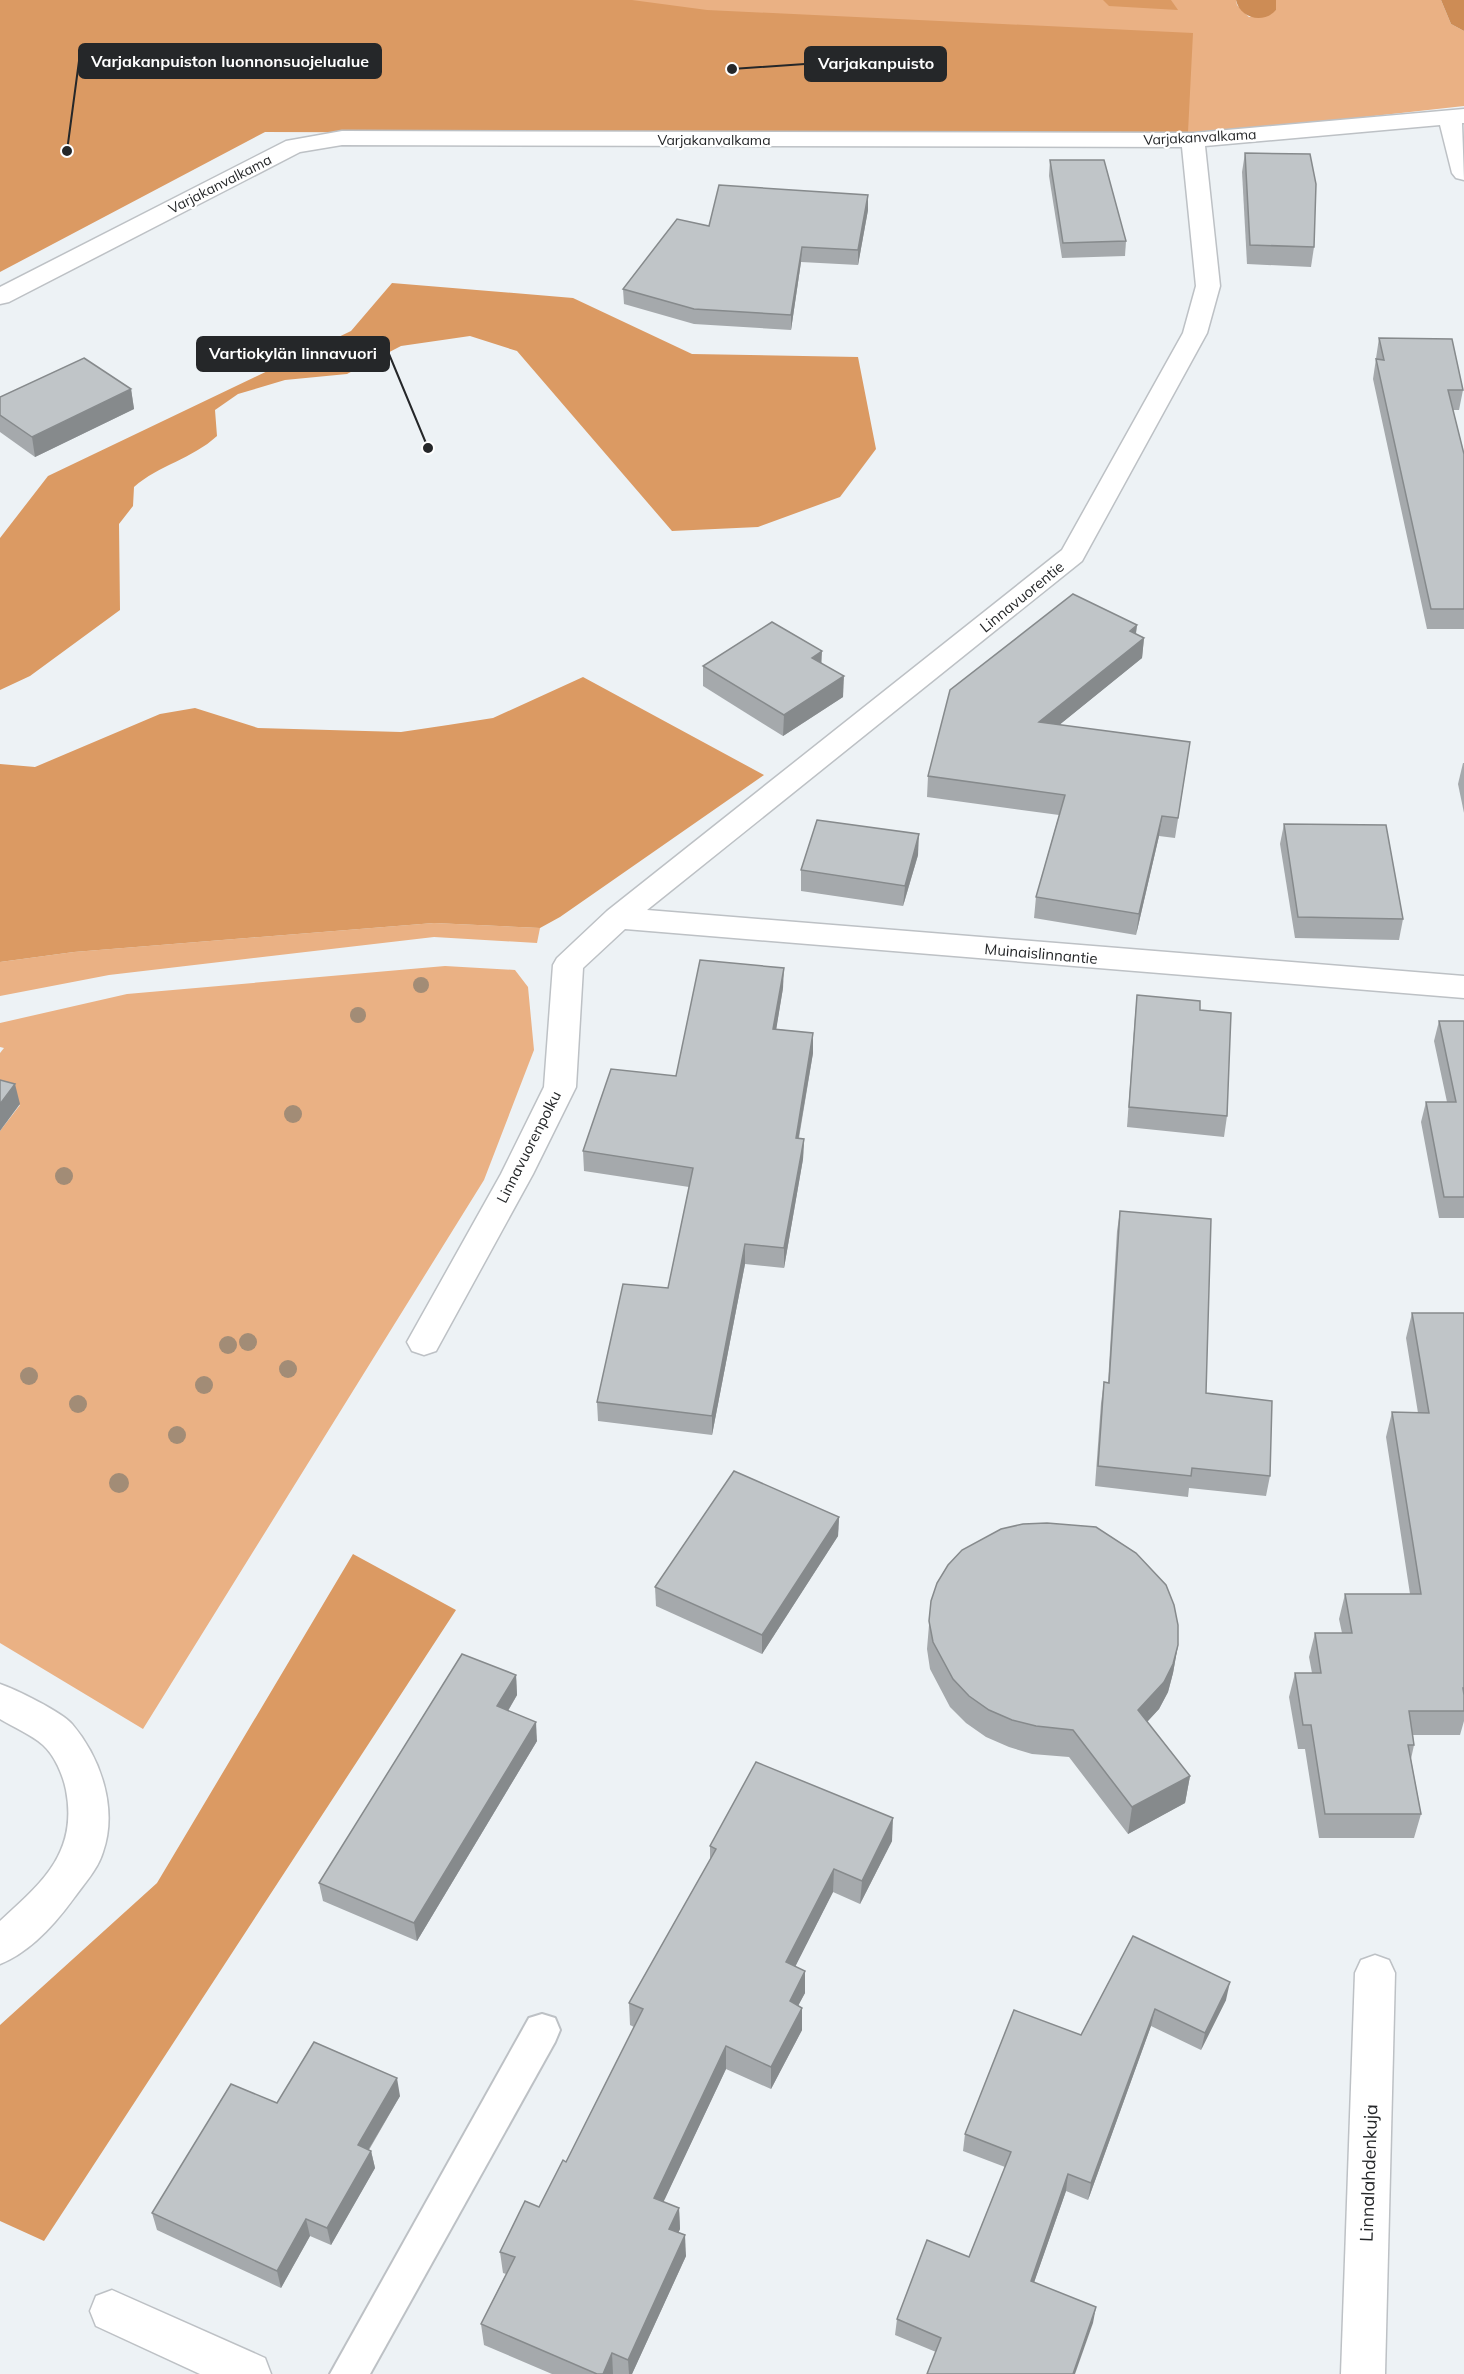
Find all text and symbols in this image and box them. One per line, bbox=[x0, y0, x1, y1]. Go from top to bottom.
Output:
callout: Varjakanpuiston luonnonsuojelualue bbox=[79, 44, 381, 78]
callout: Varjakanpuisto bbox=[805, 47, 946, 81]
text: Varjakanpuiston luonnonsuojelualue bbox=[90, 51, 369, 71]
text: Varjakanpuisto bbox=[817, 53, 934, 73]
street label: Varjakanvalkama bbox=[1143, 125, 1257, 149]
street label: Varjakanvalkama bbox=[657, 131, 771, 149]
street label: Varjakanvalkama bbox=[166, 150, 274, 218]
callout: Vartiokylän linnavuori bbox=[197, 337, 389, 371]
text: Vartiokylän linnavuori bbox=[208, 343, 377, 363]
street label: Linnavuorentie bbox=[976, 557, 1068, 636]
street label: Muinaislinnantie bbox=[984, 939, 1098, 968]
street label: Linnavuorenpolku bbox=[492, 1088, 565, 1206]
street label: Linnalahdenkuja bbox=[1355, 2104, 1382, 2242]

